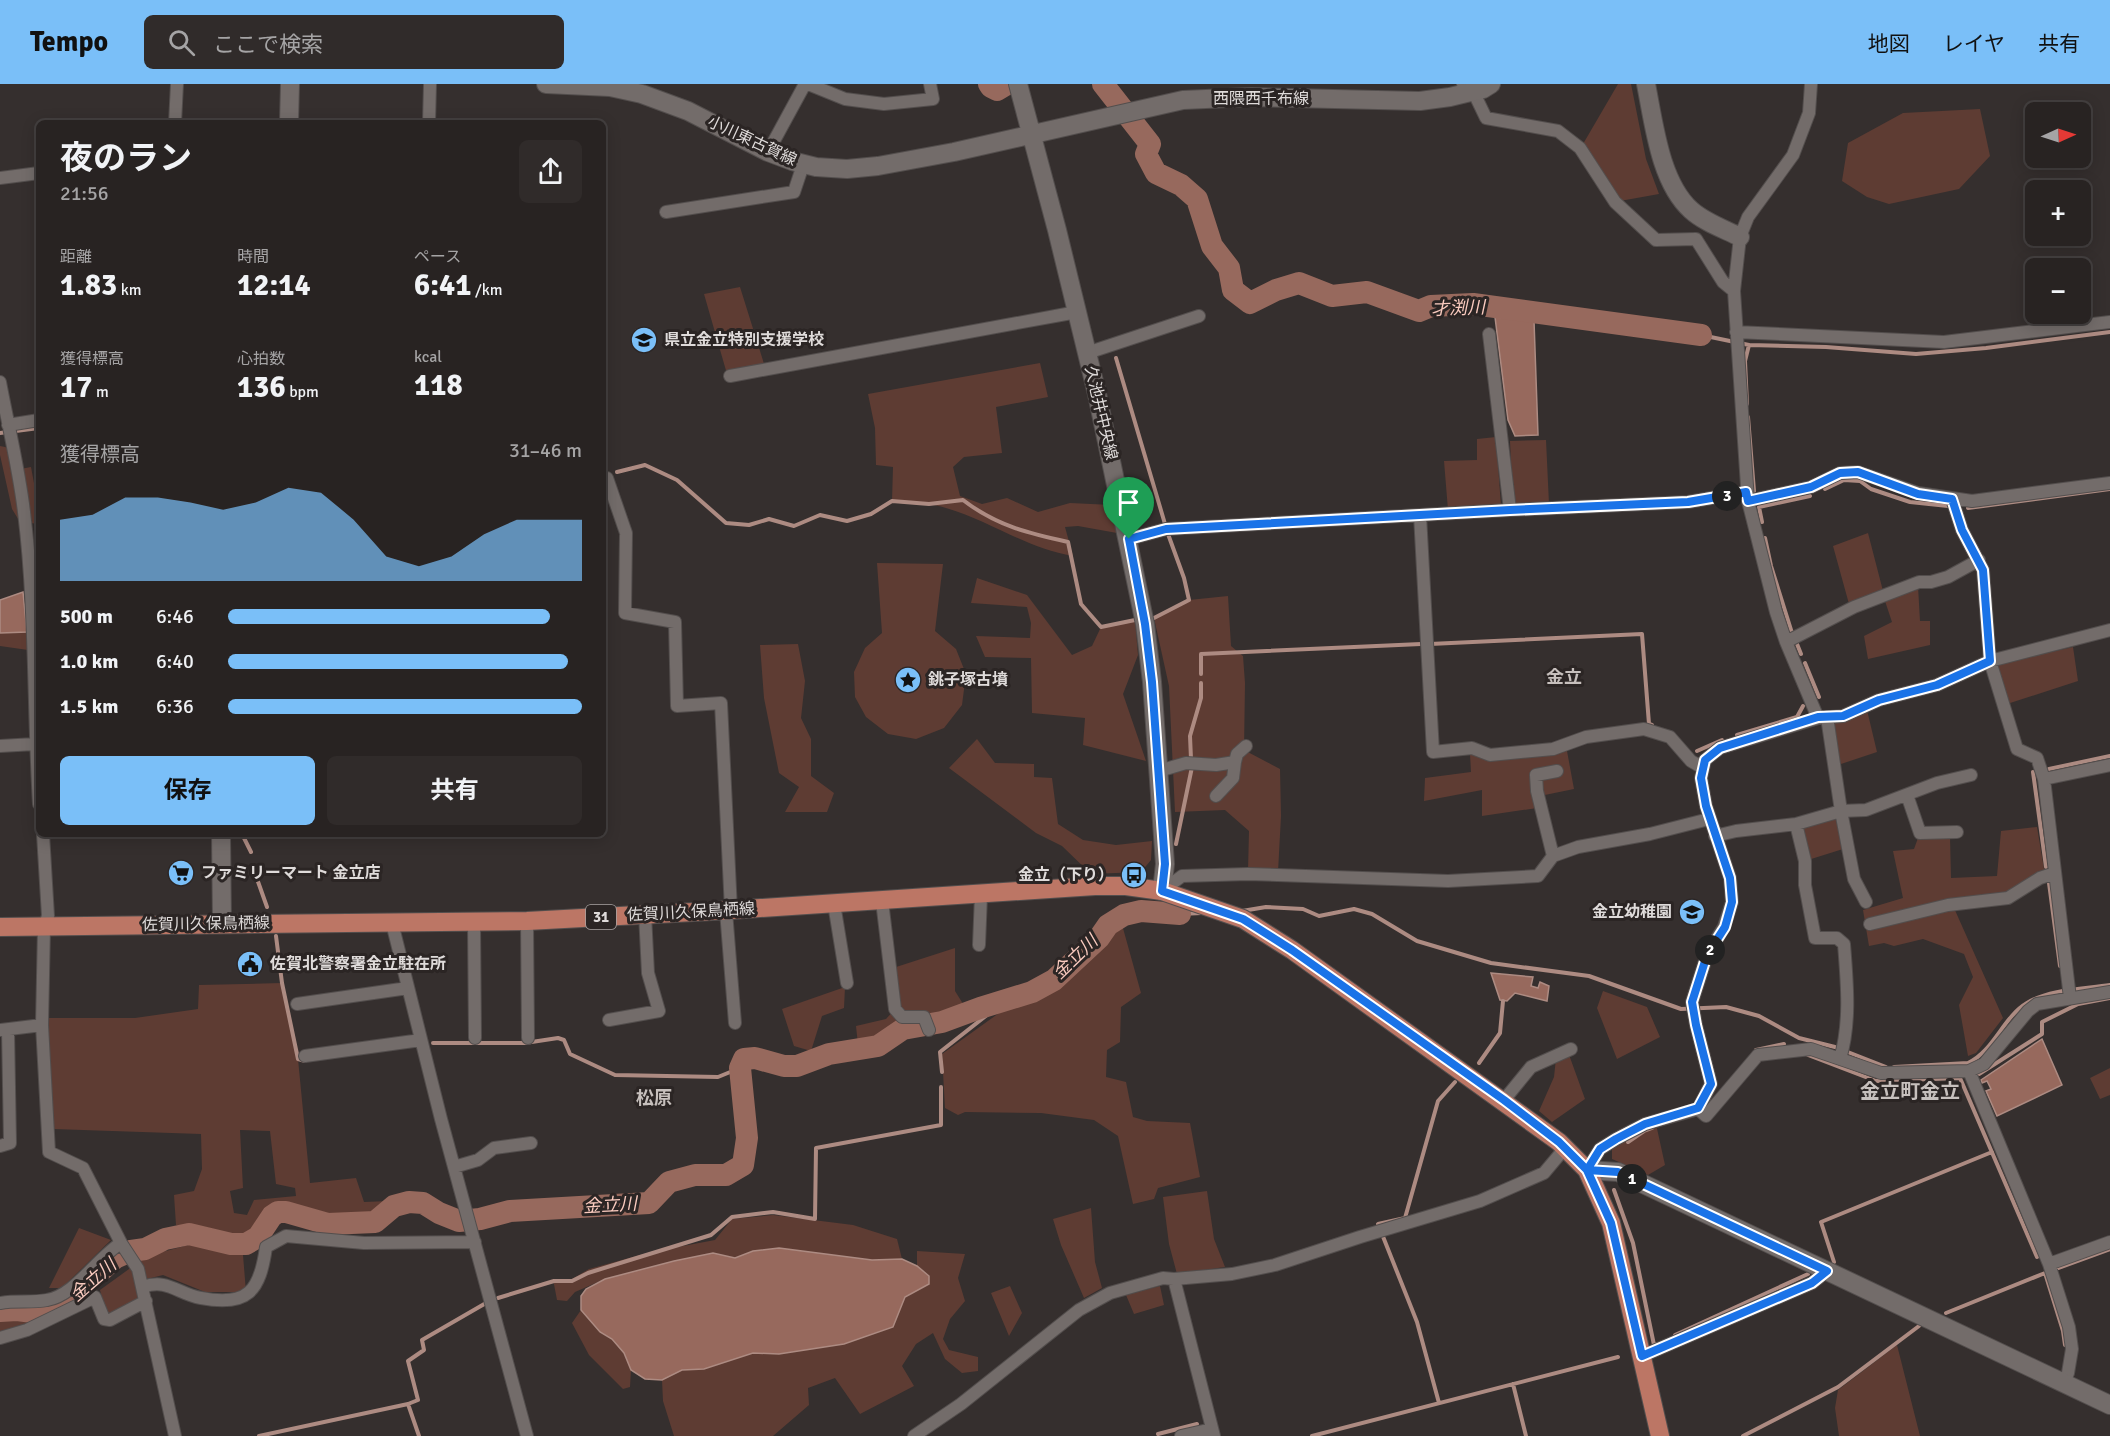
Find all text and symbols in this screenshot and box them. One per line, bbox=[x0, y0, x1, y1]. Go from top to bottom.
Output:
search box bbox=[144, 15, 564, 69]
text: Tempo bbox=[30, 25, 108, 59]
icon: search bbox=[165, 26, 198, 59]
text: ここで検索 bbox=[213, 31, 323, 58]
text: 地図 bbox=[1868, 31, 1910, 57]
text: レイヤ bbox=[1943, 31, 2005, 57]
text: 共有 bbox=[2038, 31, 2080, 57]
street label: 西隈西千布線 bbox=[1213, 89, 1309, 109]
north arrow bbox=[2025, 102, 2091, 168]
map controls bbox=[2025, 102, 2091, 324]
street label: 小川東古賀線 bbox=[704, 112, 800, 170]
text: 夜のラン bbox=[60, 138, 192, 179]
button: share bbox=[519, 140, 582, 203]
button: + bbox=[2025, 180, 2091, 246]
text: 21:56 bbox=[60, 181, 109, 206]
text: 距離 bbox=[60, 247, 92, 267]
text: 時間 bbox=[237, 247, 269, 267]
text: ペース bbox=[414, 247, 461, 267]
button: − bbox=[2025, 258, 2091, 324]
text: 1.83 bbox=[60, 267, 117, 304]
text: 12:14 bbox=[237, 267, 311, 304]
text: 6:41 bbox=[414, 267, 471, 304]
text: km bbox=[117, 280, 142, 300]
text: /km bbox=[471, 280, 503, 300]
water label: 才渕川 bbox=[1431, 296, 1487, 320]
school or university icon: 県立金立特別支援学校 bbox=[629, 325, 659, 355]
place label: 県立金立特別支援学校 bbox=[664, 330, 824, 350]
text: kcal bbox=[414, 347, 442, 367]
text: 獲得標高 bbox=[60, 349, 124, 369]
text: 心拍数 bbox=[237, 349, 285, 369]
street label: 久池井中央線 bbox=[1080, 364, 1122, 462]
text: 118 bbox=[414, 367, 463, 404]
text: 17 bbox=[60, 369, 92, 406]
text: 136 bbox=[237, 369, 286, 406]
text: m bbox=[92, 382, 109, 402]
text: bpm bbox=[286, 382, 319, 402]
text: 31–46 m bbox=[509, 438, 582, 463]
text: 獲得標高 bbox=[60, 442, 140, 467]
pin bbox=[1103, 477, 1154, 539]
pin: 3 bbox=[1712, 481, 1742, 511]
icon: arrive bbox=[1112, 486, 1145, 519]
text: 3 bbox=[1723, 486, 1731, 506]
text: 500 m bbox=[60, 604, 113, 629]
text: 6:46 bbox=[156, 604, 194, 629]
text: 1.0 km bbox=[60, 649, 118, 674]
text: 6:40 bbox=[156, 649, 194, 674]
place icon: 銚子塚古墳 bbox=[893, 665, 923, 695]
district label: 金立 bbox=[1546, 666, 1582, 688]
place label: 銚子塚古墳 bbox=[928, 670, 1008, 690]
text: 1.5 km bbox=[60, 694, 118, 719]
text: 6:36 bbox=[156, 694, 194, 719]
button: 保存 bbox=[60, 756, 315, 825]
button: 共有 bbox=[327, 756, 582, 825]
supermarket icon: ファミリーマート 金立店 bbox=[166, 858, 196, 888]
bus stop icon: 金立（下り） bbox=[1119, 860, 1149, 890]
place label: ファミリーマート 金立店 bbox=[201, 863, 381, 883]
place label: 金立（下り） bbox=[1018, 865, 1114, 885]
school or university icon: 金立幼稚園 bbox=[1677, 897, 1707, 927]
street label: 佐賀川久保鳥栖線 bbox=[627, 899, 755, 925]
place label: 金立幼稚園 bbox=[1592, 902, 1672, 922]
road number: 31 bbox=[586, 905, 616, 929]
street label: 佐賀川久保鳥栖線 bbox=[142, 913, 270, 935]
water label: 金立川 bbox=[1048, 929, 1104, 984]
pin: 2 bbox=[1695, 935, 1725, 965]
text: 2 bbox=[1706, 940, 1714, 960]
public building icon: 佐賀北警察署金立駐在所 bbox=[235, 949, 265, 979]
place label: 佐賀北警察署金立駐在所 bbox=[269, 954, 446, 974]
district label: 金立町金立 bbox=[1860, 1079, 1960, 1104]
district label: 松原 bbox=[636, 1087, 672, 1109]
pin: 1 bbox=[1617, 1164, 1647, 1194]
text: 1 bbox=[1628, 1169, 1636, 1189]
water label: 金立川 bbox=[582, 1192, 640, 1217]
water label: 金立川 bbox=[65, 1253, 122, 1306]

